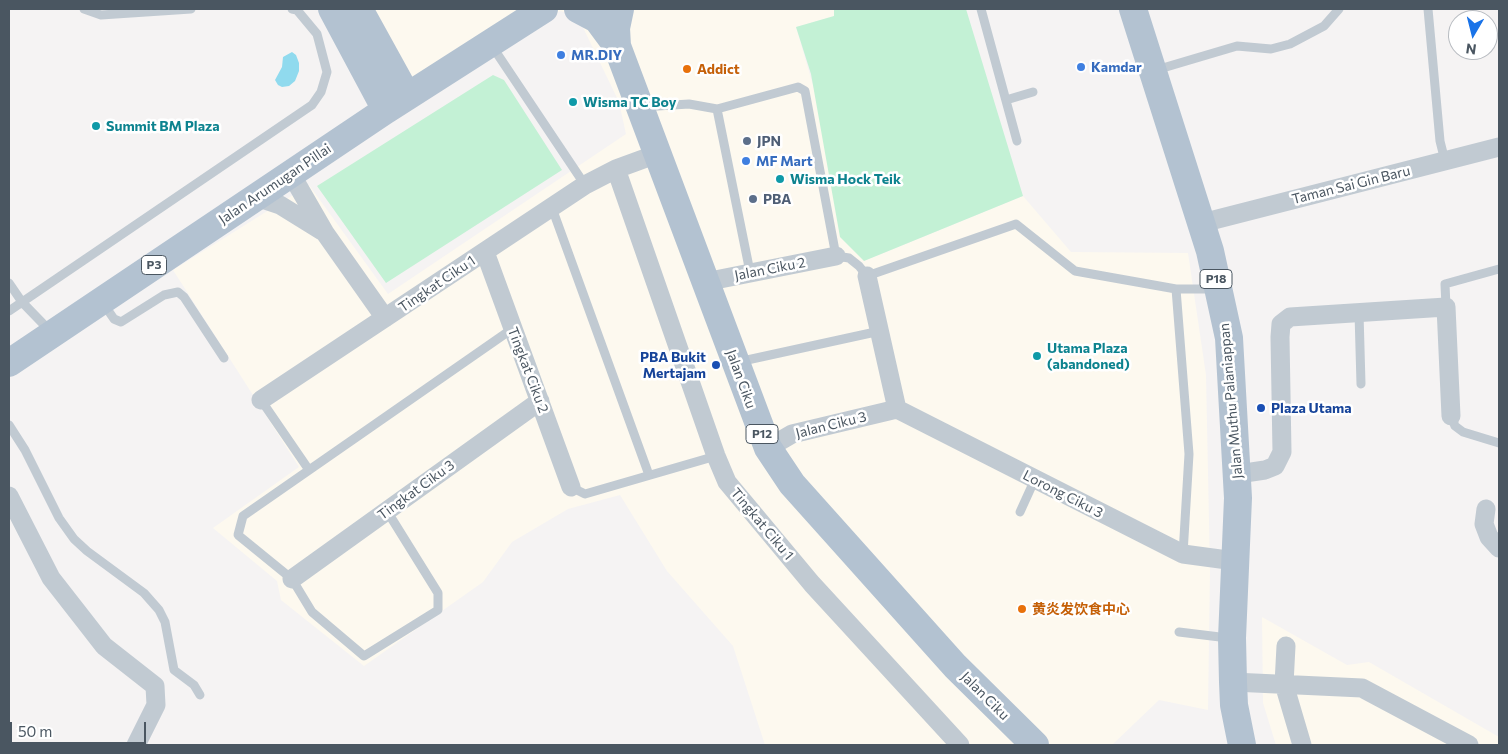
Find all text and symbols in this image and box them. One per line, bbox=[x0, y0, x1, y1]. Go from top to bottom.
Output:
north arrow bbox=[1448, 10, 1498, 60]
text: N bbox=[1465, 40, 1477, 59]
place label: MR.DIY bbox=[571, 47, 622, 63]
marker: MR.DIY bbox=[555, 49, 567, 61]
place label: Kamdar bbox=[1091, 59, 1142, 75]
place label: Addict bbox=[697, 61, 740, 77]
marker: Kamdar bbox=[1075, 61, 1087, 73]
marker: Addict bbox=[681, 63, 693, 75]
place label: Wisma TC Boy bbox=[583, 94, 676, 110]
marker: Wisma TC Boy bbox=[567, 96, 579, 108]
place label: Summit BM Plaza bbox=[106, 118, 220, 134]
marker: Summit BM Plaza bbox=[90, 120, 102, 132]
place label: JPN bbox=[757, 133, 781, 149]
marker: JPN bbox=[741, 135, 753, 147]
street label: Jalan Arumugan Pillai bbox=[216, 140, 334, 228]
place label: MF Mart bbox=[756, 153, 813, 169]
marker: MF Mart bbox=[740, 155, 752, 167]
street label: Taman Sai Gin Baru bbox=[1290, 162, 1412, 208]
place label: Wisma Hock Teik bbox=[790, 171, 901, 187]
marker: Wisma Hock Teik bbox=[774, 173, 786, 185]
place label: PBA bbox=[763, 191, 791, 207]
marker: PBA bbox=[747, 193, 759, 205]
street label: Tingkat Ciku 1 bbox=[396, 252, 478, 316]
street label: Jalan Ciku 2 bbox=[733, 254, 807, 284]
road number: P3 bbox=[142, 256, 166, 274]
road number: P18 bbox=[1200, 270, 1232, 288]
street label: Jalan Muthu Palaniappan bbox=[1216, 322, 1246, 480]
street label: Tingkat Ciku 2 bbox=[504, 325, 552, 415]
place label: Utama Plaza (abandoned) bbox=[1047, 340, 1130, 372]
street label: Jalan Ciku bbox=[723, 347, 759, 411]
place label: PBA Bukit Mertajam bbox=[640, 349, 706, 382]
marker: Utama Plaza (abandoned) bbox=[1031, 350, 1043, 362]
marker: PBA Bukit Mertajam bbox=[710, 359, 722, 371]
place label: Plaza Utama bbox=[1271, 400, 1352, 416]
marker: Plaza Utama bbox=[1255, 402, 1267, 414]
street label: Jalan Ciku 3 bbox=[794, 408, 868, 442]
road number: P12 bbox=[746, 424, 778, 444]
street label: Tingkat Ciku 3 bbox=[374, 457, 458, 523]
street label: Lorong Ciku 3 bbox=[1020, 467, 1106, 521]
street label: Tingkat Ciku 1 bbox=[727, 485, 797, 563]
place label: 黄炎发饮食中心 bbox=[1032, 601, 1130, 617]
marker: 黄炎发饮食中心 bbox=[1016, 603, 1028, 615]
street label: Jalan Ciku bbox=[957, 668, 1013, 724]
scale bar bbox=[12, 712, 149, 744]
text: 50 m bbox=[18, 722, 52, 740]

